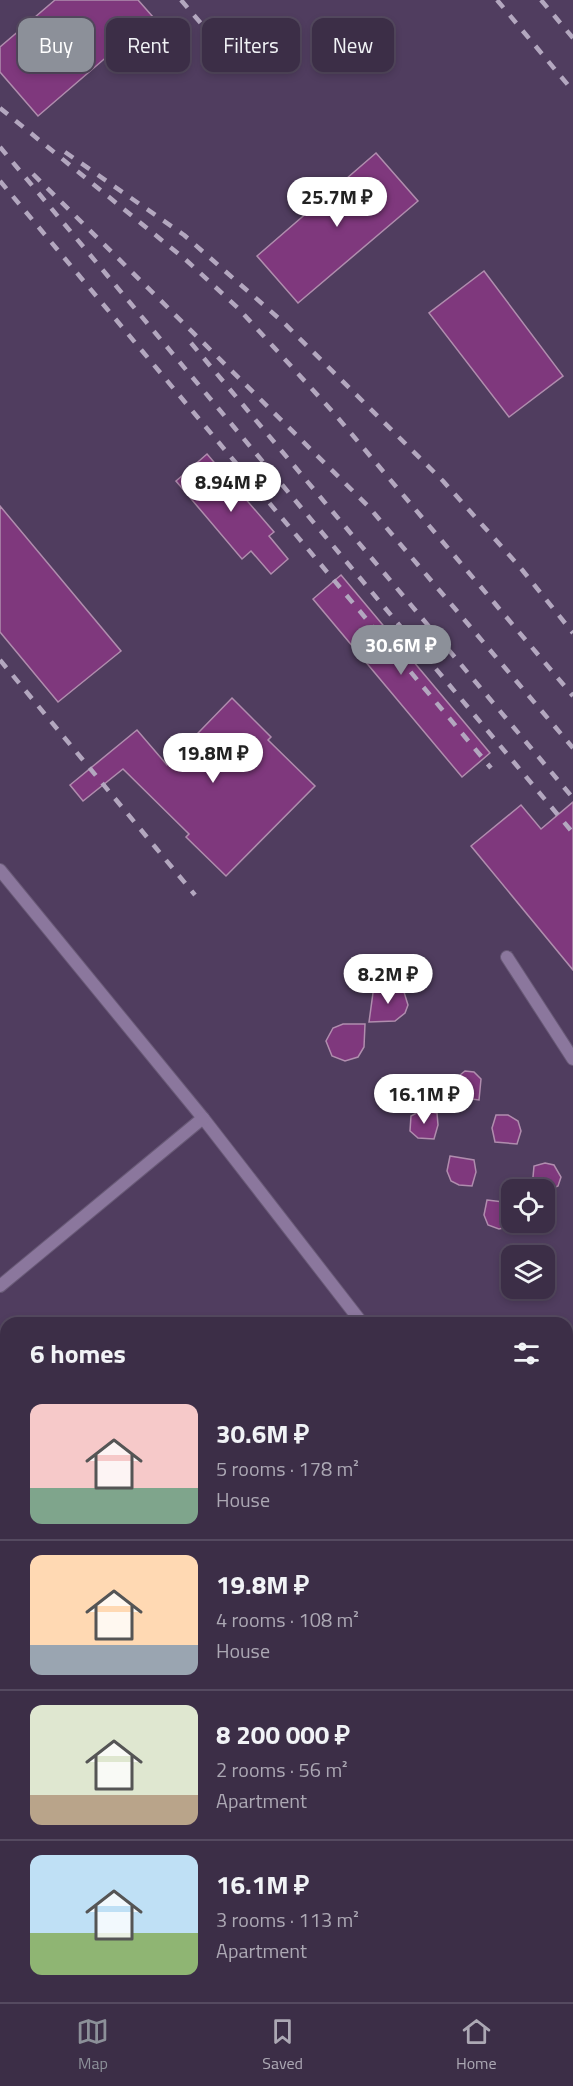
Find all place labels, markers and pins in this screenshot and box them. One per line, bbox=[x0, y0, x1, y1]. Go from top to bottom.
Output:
pin: 25.7M ₽ bbox=[282, 177, 392, 228]
pin: 8.94M ₽ bbox=[176, 462, 286, 513]
pin: 30.6M ₽ bbox=[346, 625, 456, 676]
pin: 19.8M ₽ bbox=[158, 733, 268, 784]
pin: 8.2M ₽ bbox=[339, 954, 437, 1005]
pin: 16.1M ₽ bbox=[369, 1074, 479, 1125]

